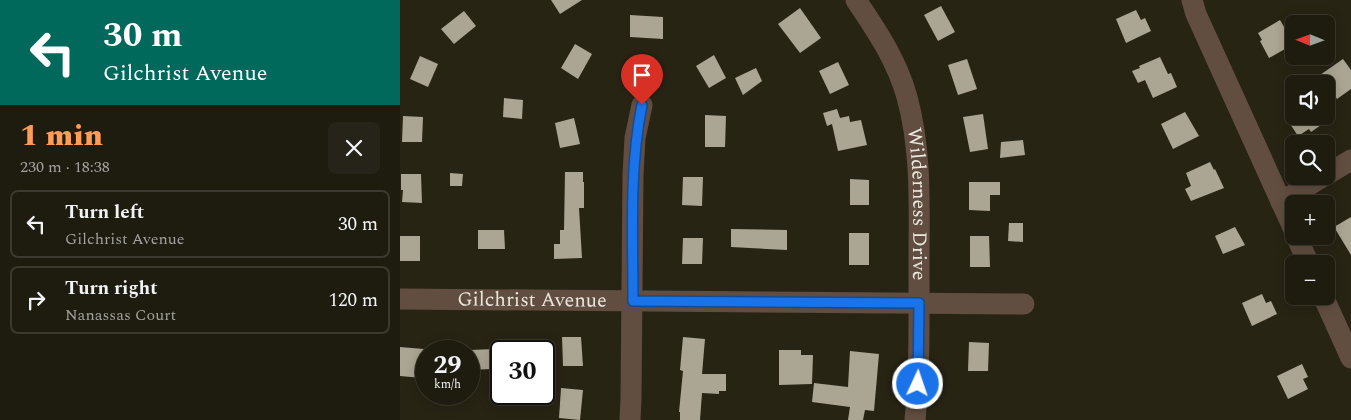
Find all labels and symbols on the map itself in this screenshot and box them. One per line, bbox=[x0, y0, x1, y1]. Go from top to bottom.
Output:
north arrow bbox=[1285, 15, 1335, 65]
pin bbox=[621, 54, 663, 105]
street label: Wilderness Drive bbox=[899, 126, 934, 280]
street label: Gilchrist Avenue bbox=[457, 284, 607, 316]
speed limit sign: 30 bbox=[490, 340, 555, 405]
position arrow bbox=[891, 357, 943, 409]

